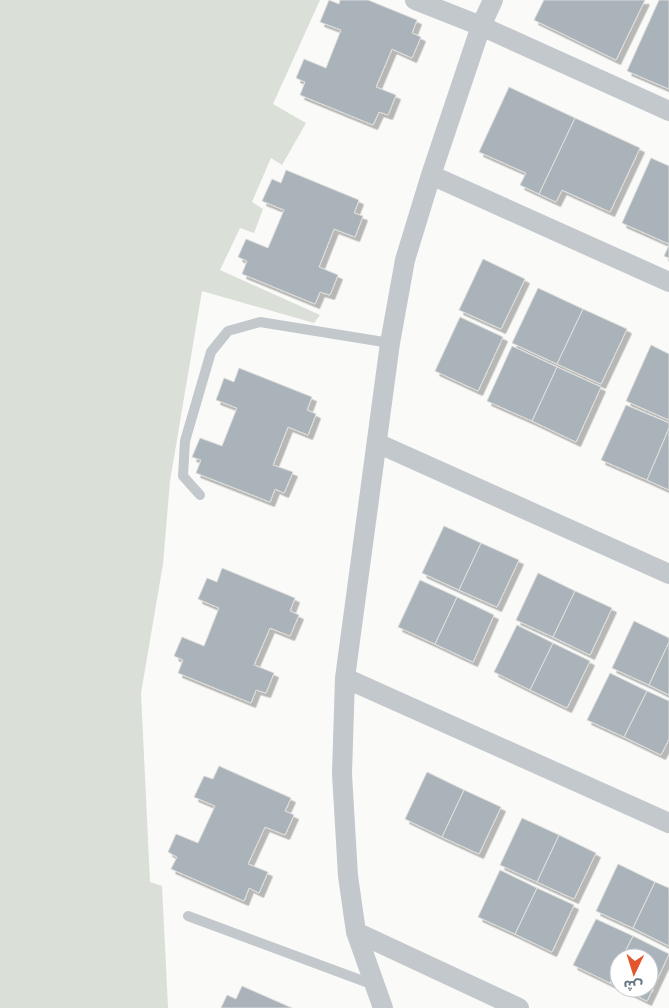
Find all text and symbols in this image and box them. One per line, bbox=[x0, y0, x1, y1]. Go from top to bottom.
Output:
north arrow bbox=[609, 948, 659, 998]
text: ش bbox=[623, 975, 643, 997]

